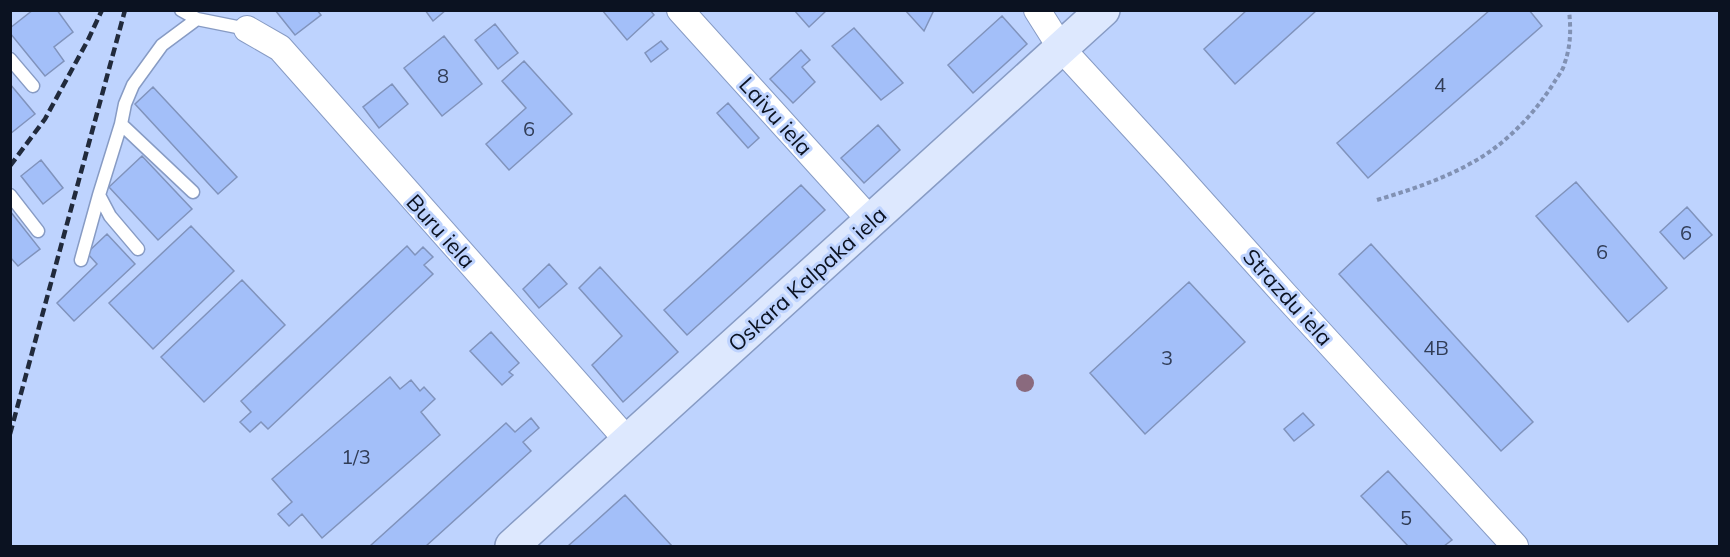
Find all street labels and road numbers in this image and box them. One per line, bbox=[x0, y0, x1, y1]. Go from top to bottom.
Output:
street label: Laivu iela bbox=[733, 71, 819, 161]
street label: Buru iela bbox=[401, 188, 481, 274]
street label: Oskara Kalpaka iela bbox=[722, 200, 892, 358]
street label: Strazdu iela bbox=[1237, 243, 1339, 351]

